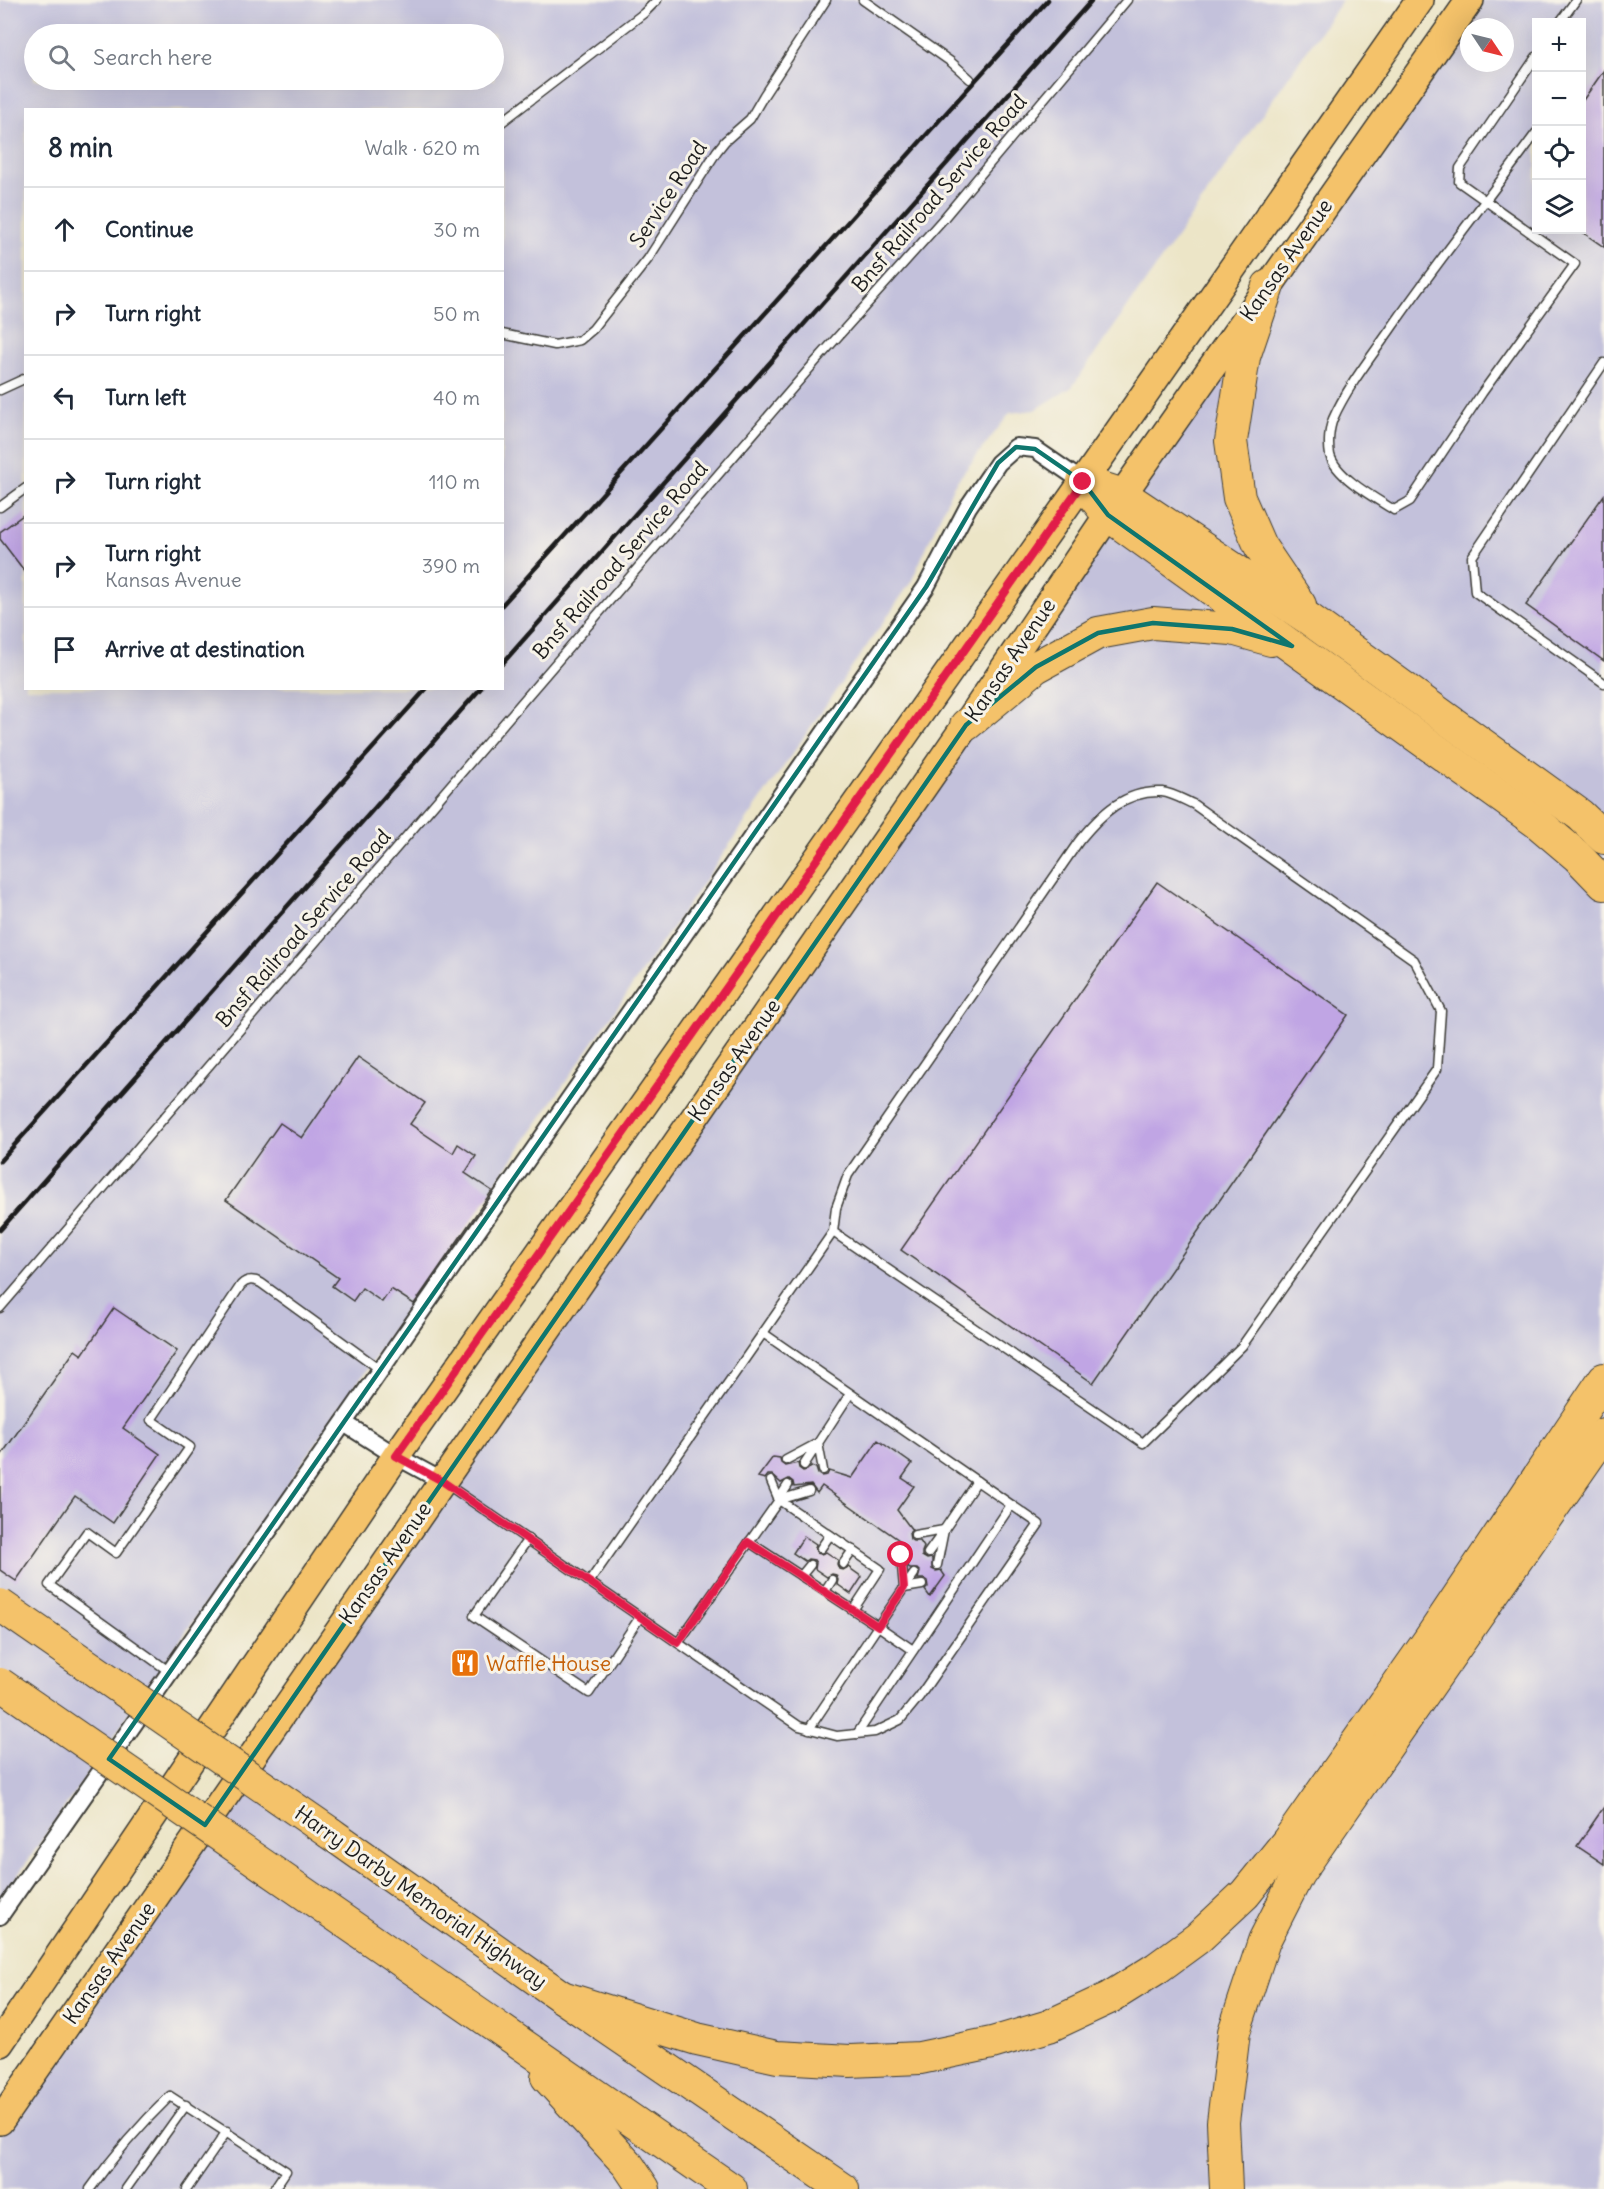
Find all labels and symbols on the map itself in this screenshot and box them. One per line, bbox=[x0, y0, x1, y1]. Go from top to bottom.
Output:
north arrow bbox=[1460, 18, 1514, 72]
street label: Bnsf Railroad Service Road bbox=[846, 88, 1032, 298]
street label: Service Road bbox=[623, 135, 713, 253]
street label: Kansas Avenue bbox=[1234, 193, 1338, 327]
street label: Bnsf Railroad Service Road bbox=[527, 455, 713, 665]
route end bbox=[1069, 468, 1095, 494]
street label: Kansas Avenue bbox=[959, 593, 1061, 727]
street label: Bnsf Railroad Service Road bbox=[210, 823, 396, 1033]
street label: Kansas Avenue bbox=[682, 993, 786, 1127]
street label: Kansas Avenue bbox=[333, 1496, 437, 1630]
route start bbox=[887, 1541, 913, 1567]
restaurant icon: Waffle House bbox=[449, 1647, 481, 1679]
place label: Waffle House bbox=[486, 1650, 611, 1677]
street label: Harry Darby Memorial Highway bbox=[289, 1799, 553, 1995]
street label: Kansas Avenue bbox=[57, 1896, 161, 2030]

